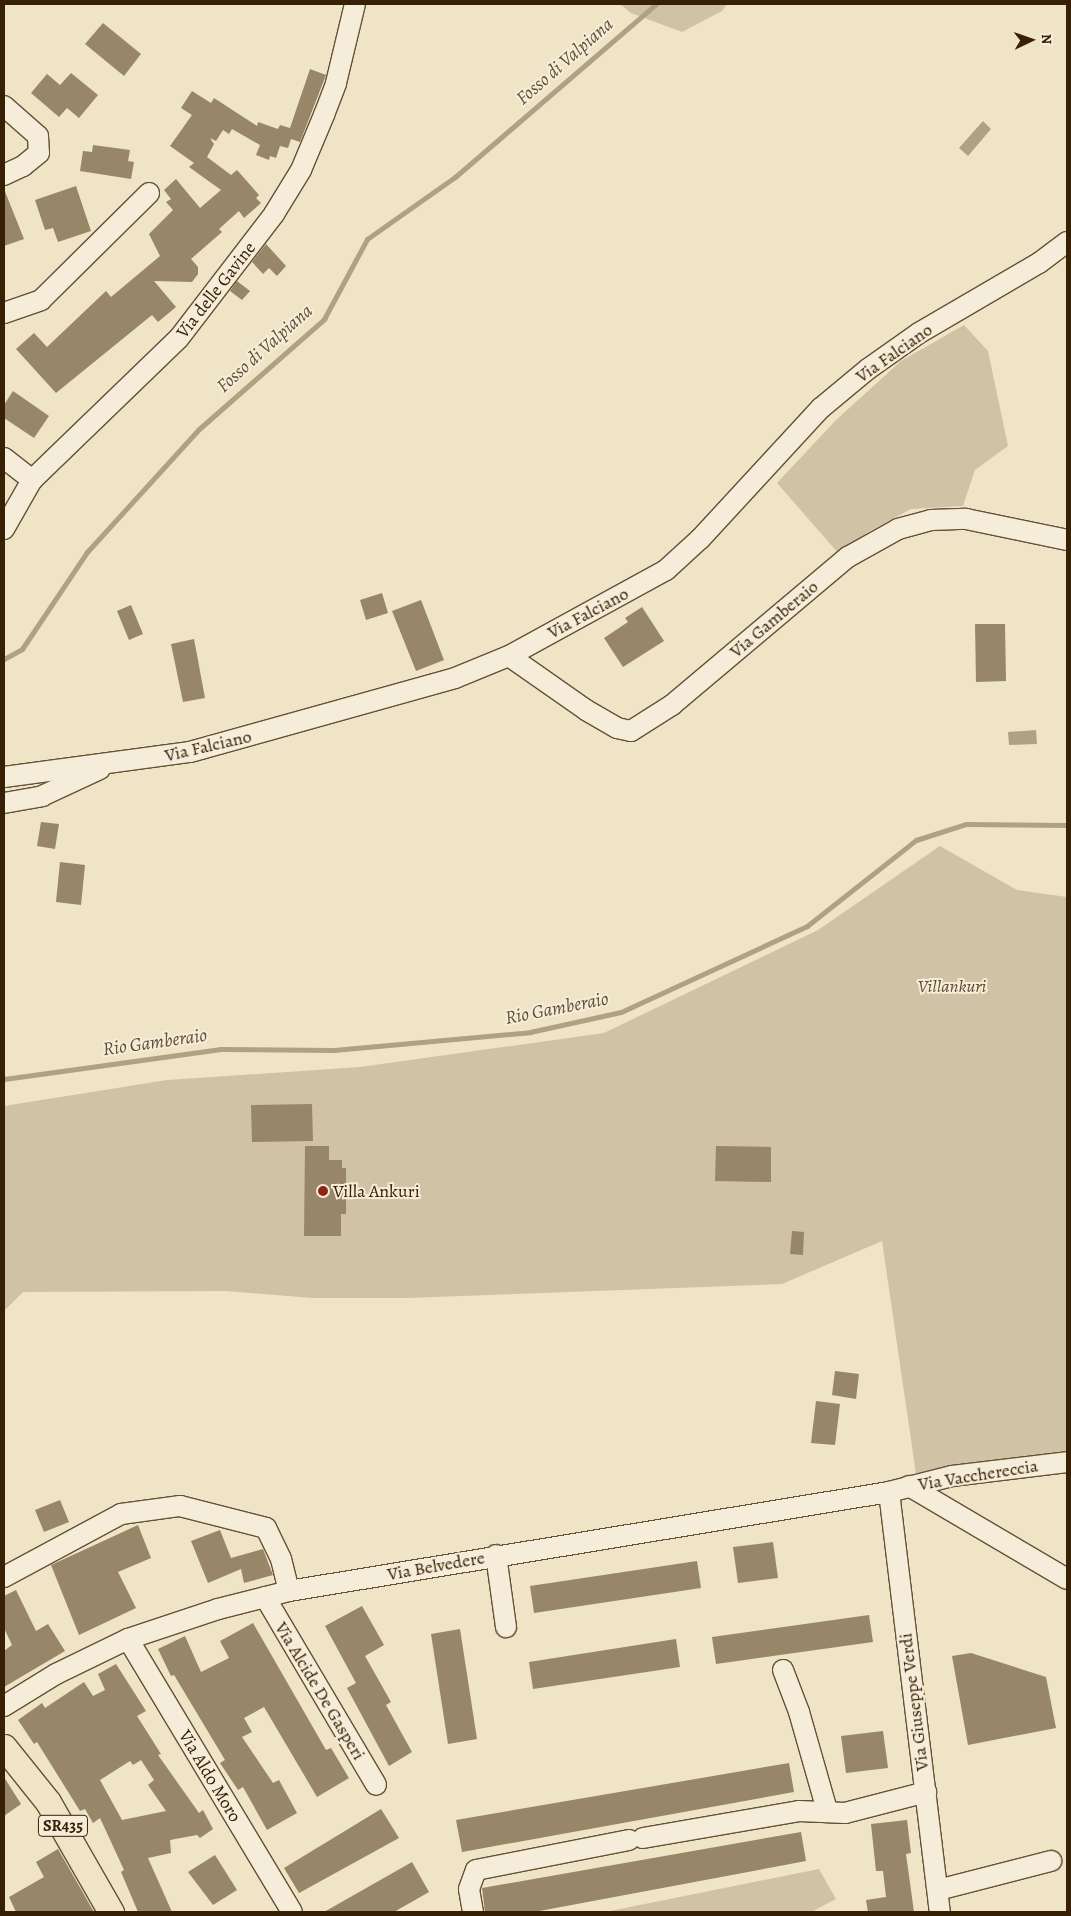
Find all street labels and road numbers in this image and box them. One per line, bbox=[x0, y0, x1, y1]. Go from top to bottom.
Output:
street label: Via delle Gavine bbox=[172, 238, 260, 342]
street label: Via Falciano bbox=[852, 319, 936, 387]
street label: Via Gamberaio bbox=[725, 576, 823, 662]
street label: Via Falciano bbox=[544, 583, 632, 643]
street label: Via Falciano bbox=[162, 726, 254, 766]
street label: Via Vacchereccia bbox=[916, 1455, 1040, 1495]
street label: Via Belvedere bbox=[386, 1547, 486, 1585]
street label: Via Alcide De Gasperi bbox=[270, 1618, 370, 1764]
street label: Via Giuseppe Verdi bbox=[895, 1632, 933, 1772]
street label: Via Aldo Moro bbox=[174, 1726, 246, 1826]
road number: SR435 bbox=[37, 1812, 89, 1840]

